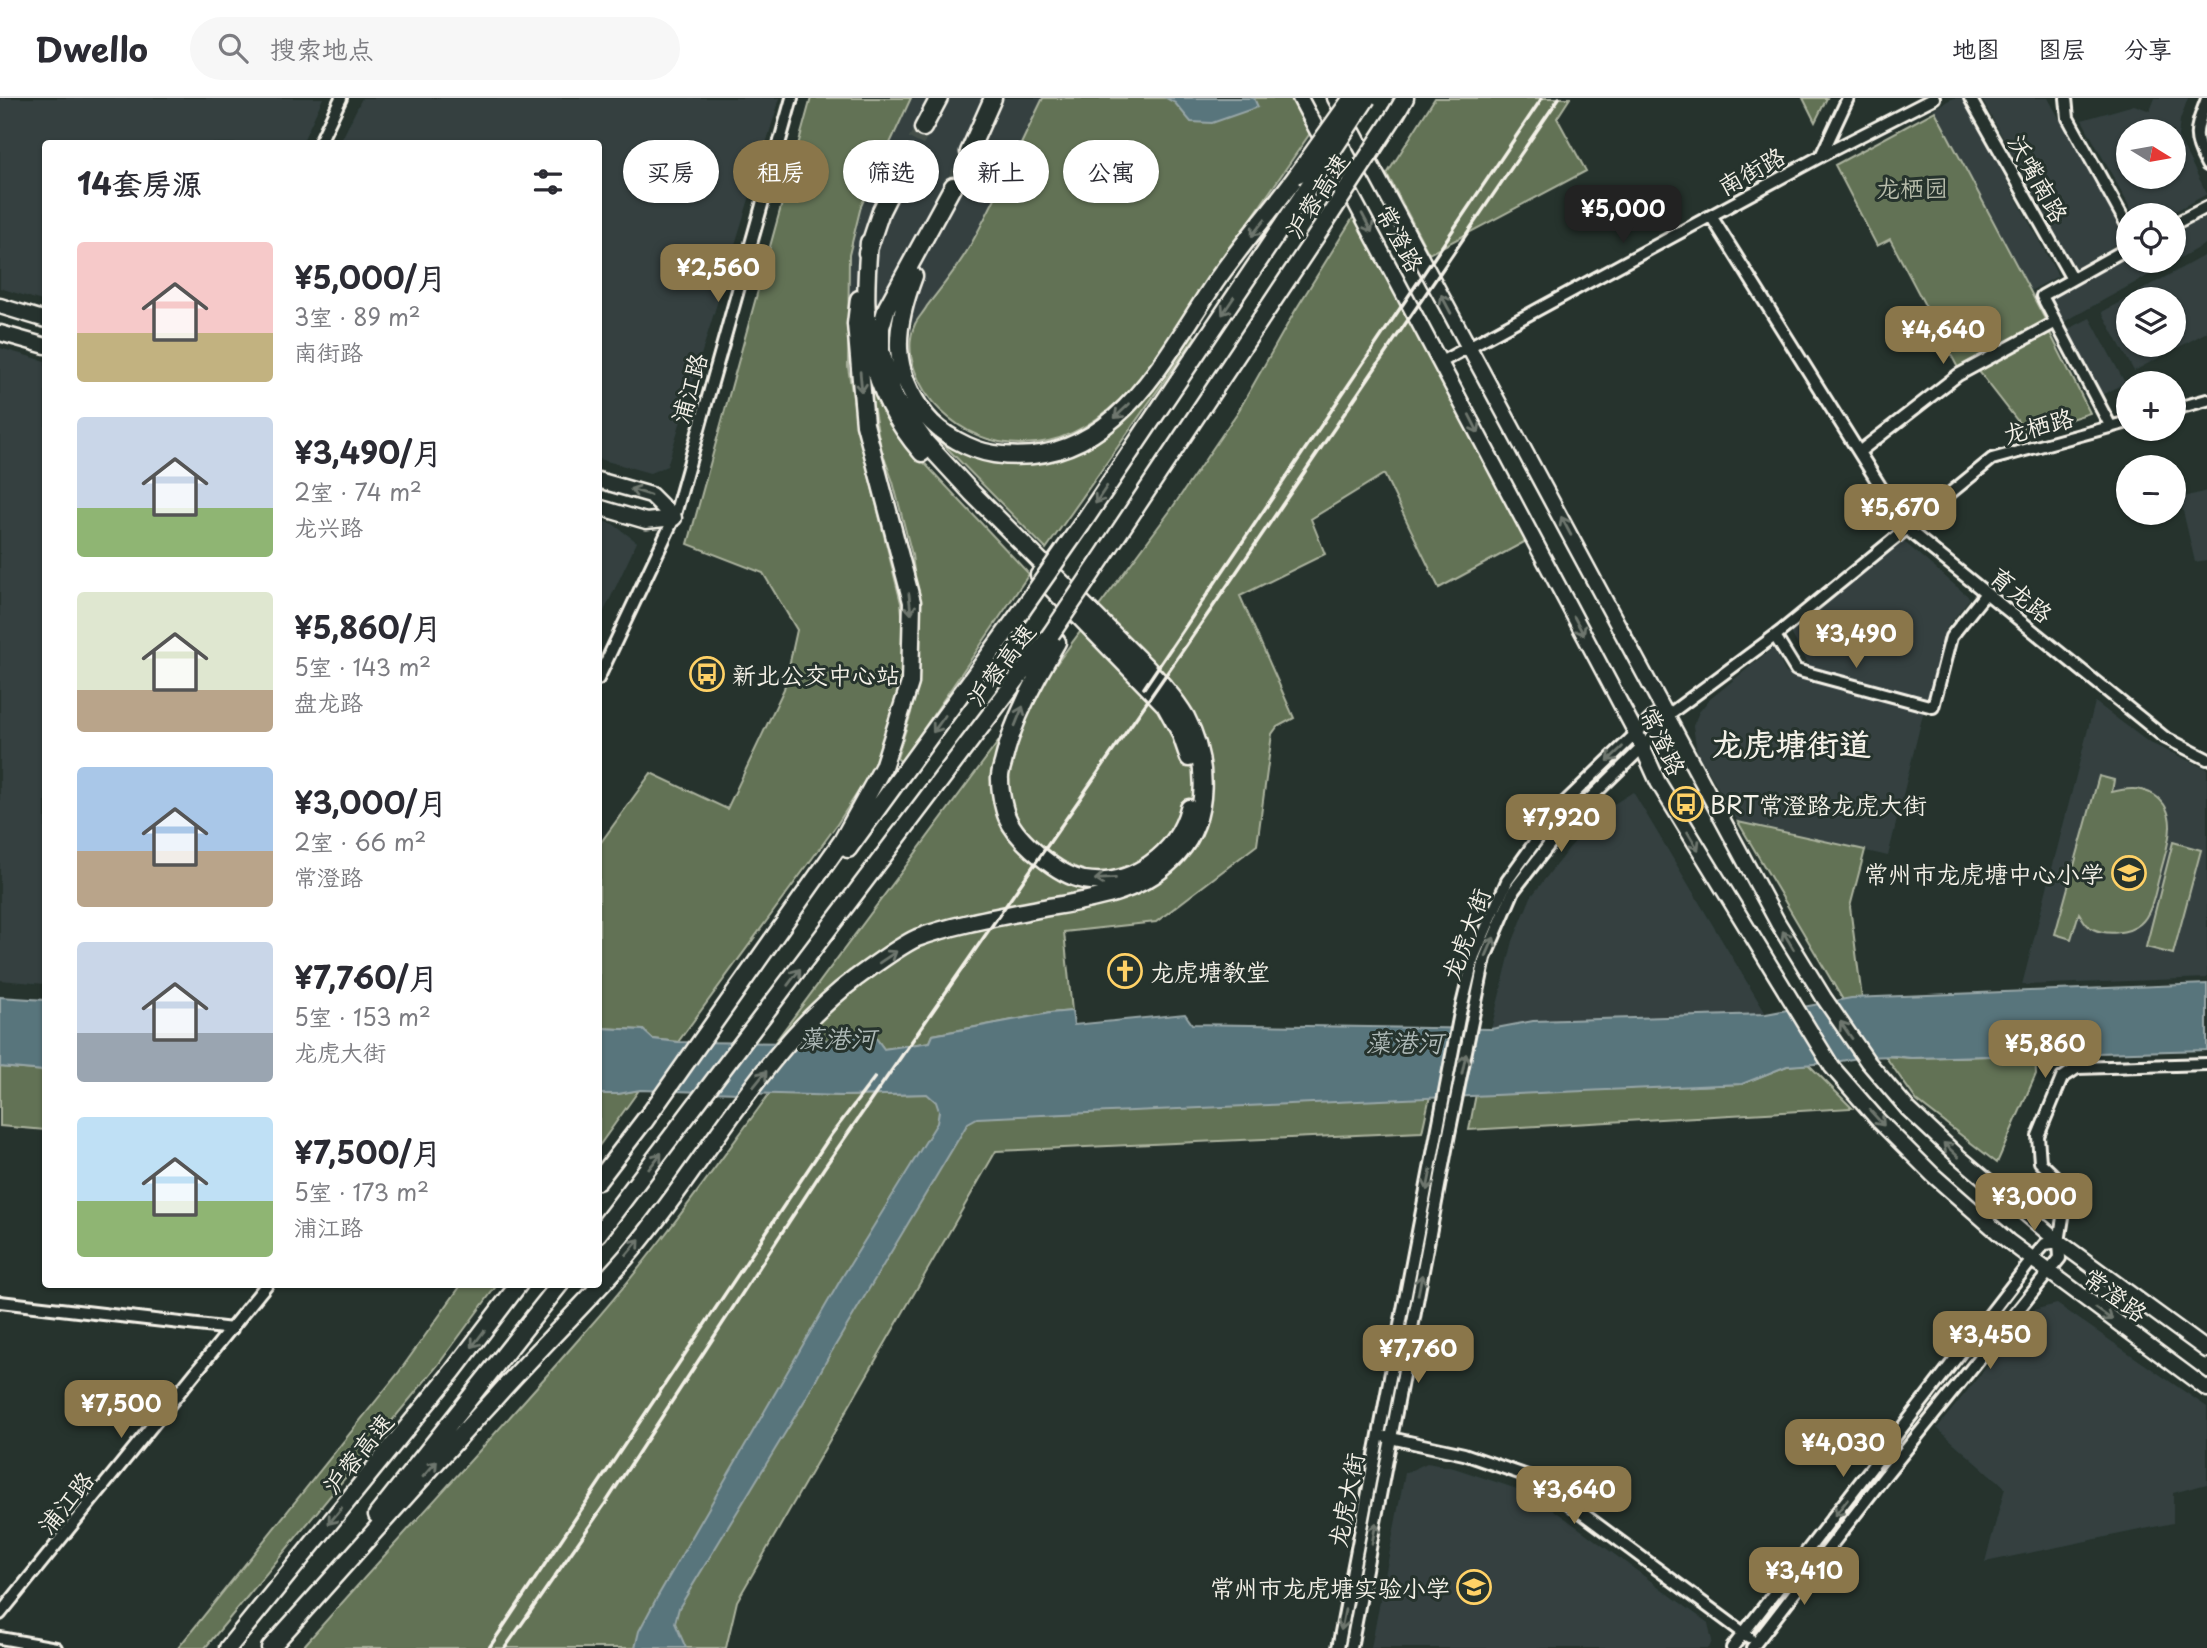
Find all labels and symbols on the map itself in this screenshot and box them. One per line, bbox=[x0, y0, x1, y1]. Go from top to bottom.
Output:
north arrow bbox=[2116, 119, 2186, 189]
street label: 沃嘴南路 bbox=[2000, 127, 2078, 229]
street label: 南街路 bbox=[1711, 137, 1791, 203]
street label: 沪蓉高速 bbox=[1275, 145, 1357, 245]
park label: 龙栖园 bbox=[1876, 169, 1948, 205]
pin: ¥5,000 bbox=[1566, 186, 1680, 245]
street label: 常澄路 bbox=[1368, 198, 1434, 278]
one-way arrow bbox=[1361, 212, 1374, 233]
one-way arrow bbox=[1250, 219, 1265, 237]
pin: ¥2,560 bbox=[661, 244, 775, 304]
one-way arrow bbox=[1439, 294, 1452, 315]
one-way arrow bbox=[1221, 296, 1235, 316]
pin: ¥4,640 bbox=[1886, 306, 2000, 366]
street label: 浦江路 bbox=[661, 348, 715, 428]
one-way arrow bbox=[855, 370, 868, 393]
street label: 龙栖路 bbox=[1999, 398, 2077, 452]
one-way arrow bbox=[1114, 402, 1131, 419]
one-way arrow bbox=[1467, 413, 1481, 434]
one-way arrow bbox=[630, 484, 652, 497]
pin: ¥5,670 bbox=[1843, 484, 1957, 544]
one-way arrow bbox=[1094, 485, 1109, 504]
one-way arrow bbox=[1558, 516, 1572, 537]
street label: 育龙路 bbox=[1983, 557, 2061, 631]
one-way arrow bbox=[904, 592, 917, 615]
pin: ¥3,490 bbox=[1799, 610, 1913, 670]
street label: 沪蓉高速 bbox=[957, 615, 1043, 713]
one-way arrow bbox=[1573, 615, 1586, 636]
bus stop icon: 新北公交中心站 bbox=[688, 655, 726, 693]
place label: 新北公交中心站 bbox=[732, 656, 900, 692]
street label: 常澄路 bbox=[1632, 701, 1696, 781]
one-way arrow bbox=[1013, 706, 1026, 728]
one-way arrow bbox=[931, 714, 946, 733]
district label: 龙虎塘街道 bbox=[1711, 719, 1871, 767]
one-way arrow bbox=[1606, 745, 1623, 762]
bus stop icon: BRT常澄路龙虎大街 bbox=[1667, 785, 1705, 823]
place label: BRT常澄路龙虎大街 bbox=[1710, 786, 1927, 822]
pin: ¥7,920 bbox=[1504, 794, 1618, 854]
one-way arrow bbox=[1686, 830, 1700, 850]
school or university icon: 常州市龙虎塘中心小学 bbox=[2110, 854, 2148, 892]
place label: 常州市龙虎塘中心小学 bbox=[1864, 855, 2104, 891]
one-way arrow bbox=[1094, 873, 1117, 886]
street label: 龙虎大街 bbox=[1432, 883, 1498, 985]
one-way arrow bbox=[1781, 930, 1795, 950]
one-way arrow bbox=[1484, 936, 1497, 958]
one-way arrow bbox=[878, 950, 897, 964]
church icon: 龙虎塘教堂 bbox=[1106, 952, 1144, 990]
place label: 龙虎塘教堂 bbox=[1150, 953, 1270, 989]
one-way arrow bbox=[787, 969, 802, 987]
water label: 藻港河 bbox=[798, 1018, 880, 1057]
pin: ¥5,860 bbox=[1988, 1020, 2102, 1080]
one-way arrow bbox=[1839, 1021, 1853, 1040]
water label: 藻港河 bbox=[1365, 1022, 1447, 1061]
one-way arrow bbox=[1457, 1053, 1471, 1076]
one-way arrow bbox=[753, 1070, 768, 1089]
one-way arrow bbox=[1868, 1109, 1885, 1126]
one-way arrow bbox=[1943, 1141, 1960, 1158]
one-way arrow bbox=[648, 1152, 663, 1170]
one-way arrow bbox=[1421, 1168, 1435, 1191]
pin: ¥3,000 bbox=[1977, 1174, 2091, 1233]
one-way arrow bbox=[625, 1239, 641, 1257]
street label: 常澄路 bbox=[2076, 1258, 2156, 1330]
one-way arrow bbox=[1414, 1274, 1428, 1297]
one-way arrow bbox=[2094, 1306, 2113, 1321]
pin: ¥3,450 bbox=[1933, 1312, 2047, 1371]
pin: ¥7,760 bbox=[1361, 1326, 1475, 1385]
one-way arrow bbox=[470, 1329, 485, 1347]
pin: ¥7,500 bbox=[64, 1380, 178, 1440]
street label: 沪蓉高速 bbox=[313, 1404, 401, 1502]
pin: ¥4,030 bbox=[1786, 1420, 1900, 1479]
street label: 龙虎大街 bbox=[1318, 1449, 1372, 1551]
one-way arrow bbox=[422, 1461, 438, 1479]
street label: 浦江路 bbox=[28, 1463, 102, 1541]
pin: ¥3,640 bbox=[1517, 1466, 1631, 1526]
one-way arrow bbox=[1833, 1498, 1848, 1516]
one-way arrow bbox=[327, 1507, 343, 1525]
one-way arrow bbox=[1367, 1522, 1381, 1545]
pin: ¥3,410 bbox=[1747, 1548, 1861, 1607]
school or university icon: 常州市龙虎塘实验小学 bbox=[1455, 1568, 1493, 1606]
place label: 常州市龙虎塘实验小学 bbox=[1210, 1569, 1450, 1605]
one-way arrow bbox=[1336, 1608, 1350, 1631]

